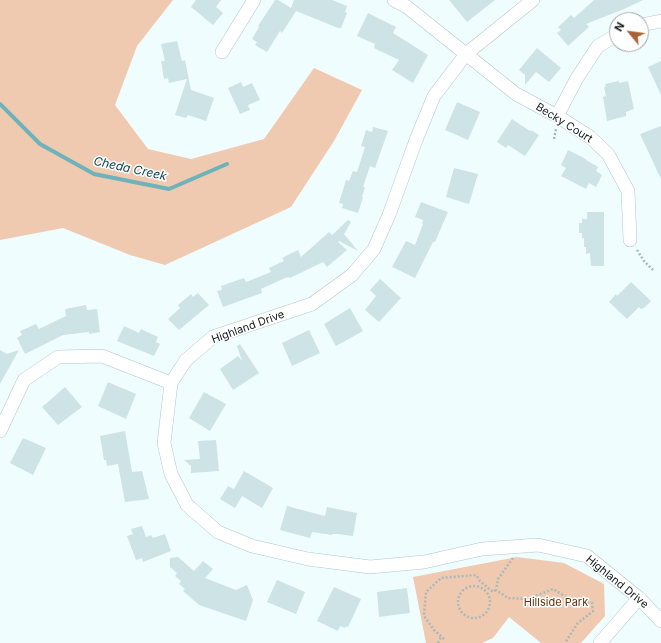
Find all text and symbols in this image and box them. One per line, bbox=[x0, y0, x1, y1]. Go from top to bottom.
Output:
north arrow bbox=[609, 12, 649, 52]
text: N bbox=[611, 20, 628, 34]
street label: Becky Court bbox=[533, 100, 595, 146]
water label: Cheda Creek bbox=[92, 154, 168, 184]
street label: Highland Drive bbox=[210, 308, 286, 346]
street label: Highland Drive bbox=[583, 553, 651, 611]
park label: Hillside Park bbox=[524, 596, 588, 610]

